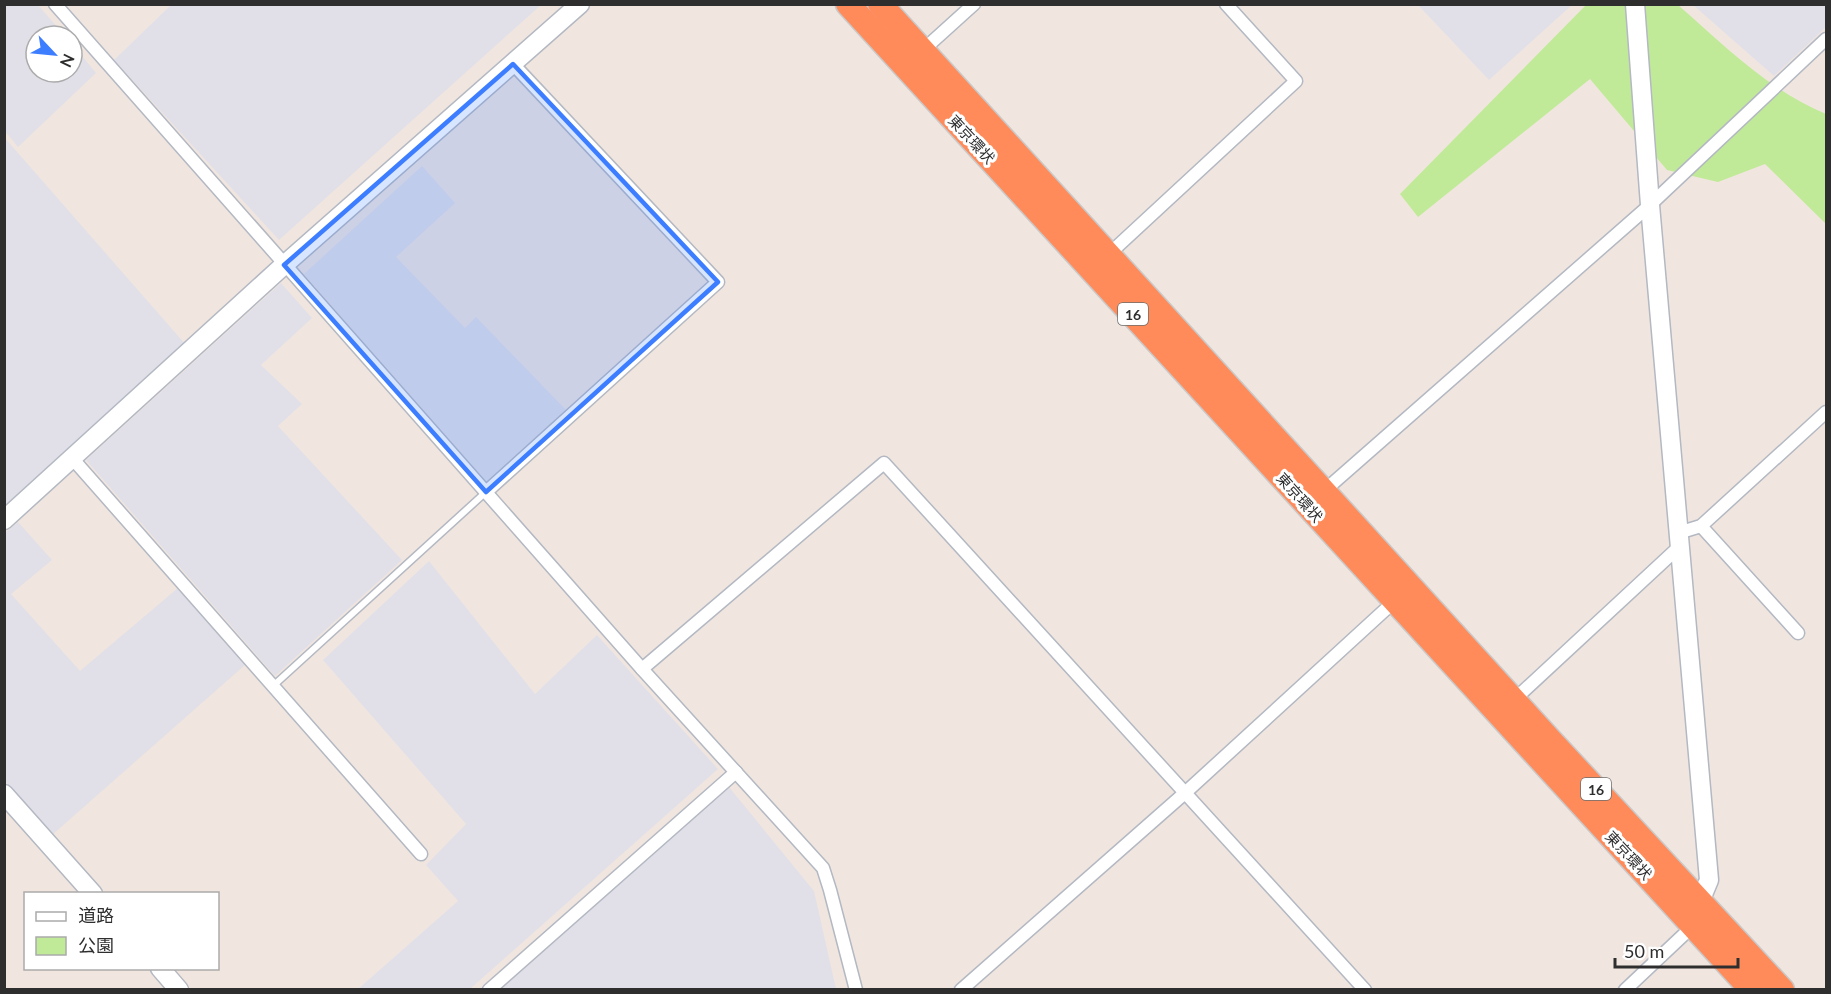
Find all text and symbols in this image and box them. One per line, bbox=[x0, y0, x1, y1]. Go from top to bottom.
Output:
north arrow bbox=[24, 24, 84, 84]
text: N bbox=[57, 51, 79, 70]
street label: 東京環状 bbox=[945, 111, 999, 167]
road number: 16 bbox=[1118, 303, 1148, 325]
street label: 東京環状 bbox=[1273, 469, 1327, 525]
road number: 16 bbox=[1581, 778, 1611, 800]
street label: 東京環状 bbox=[1602, 827, 1656, 883]
legend bbox=[24, 892, 219, 970]
text: 道路 bbox=[78, 904, 114, 926]
scale bar bbox=[1615, 931, 1738, 969]
text: 公園 bbox=[78, 934, 114, 956]
text: 50 m bbox=[1624, 940, 1664, 962]

